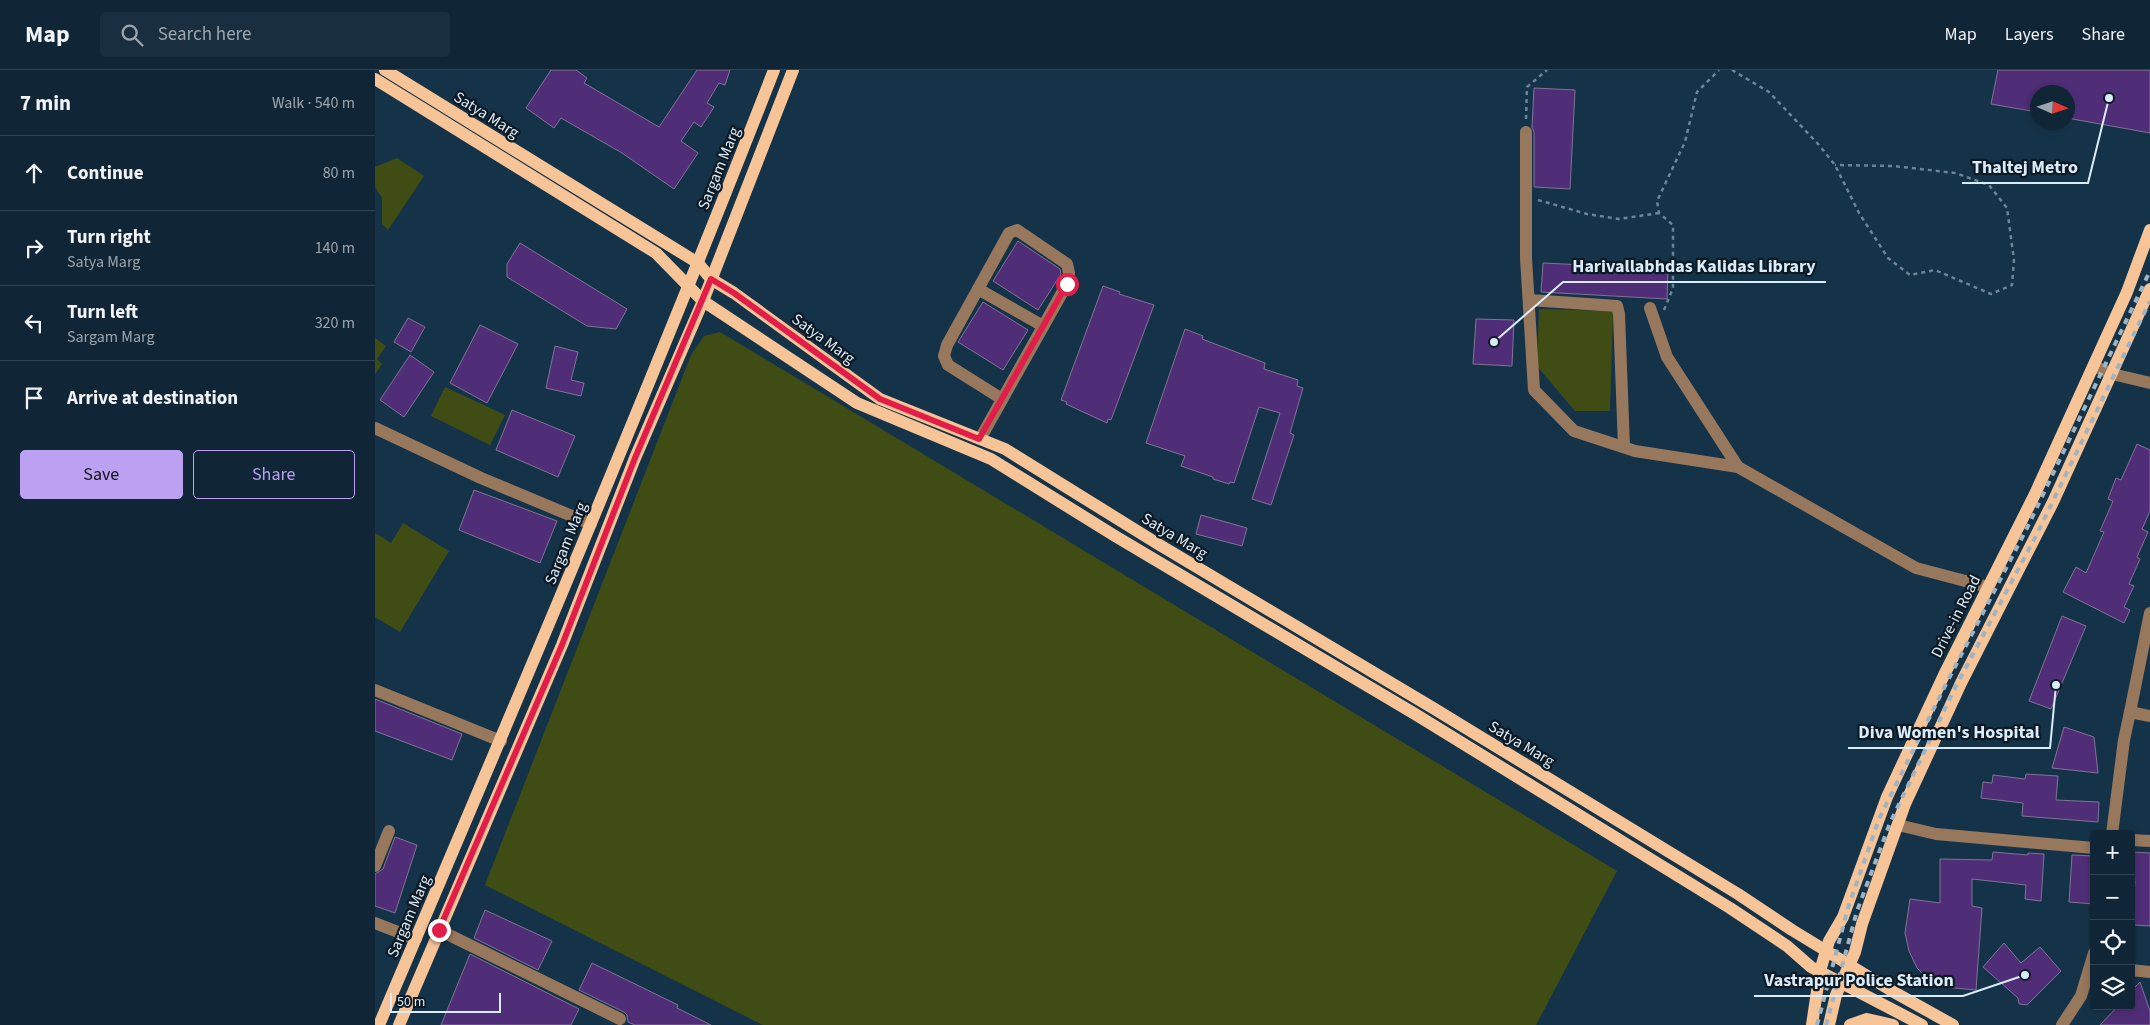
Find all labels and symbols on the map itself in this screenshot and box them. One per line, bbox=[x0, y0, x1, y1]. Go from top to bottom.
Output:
north arrow bbox=[2030, 85, 2075, 130]
street label: Satya Marg bbox=[450, 86, 523, 144]
street label: Sargam Marg bbox=[692, 124, 746, 213]
callout: Thaltej Metro bbox=[1962, 150, 2088, 183]
text: Thaltej Metro bbox=[1972, 155, 2078, 180]
callout: Harivallabhdas Kalidas Library bbox=[1563, 249, 1826, 282]
text: Harivallabhdas Kalidas Library bbox=[1572, 254, 1816, 279]
route start bbox=[1056, 273, 1079, 296]
street label: Satya Marg bbox=[787, 308, 860, 369]
street label: Sargam Marg bbox=[539, 499, 593, 588]
street label: Satya Marg bbox=[1137, 508, 1212, 564]
street label: Drive-in Road bbox=[1926, 571, 1986, 662]
callout: Diva Women's Hospital bbox=[1848, 715, 2050, 748]
street label: Satya Marg bbox=[1484, 716, 1559, 772]
text: Diva Women's Hospital bbox=[1858, 720, 2040, 745]
street label: Sargam Marg bbox=[382, 872, 436, 961]
route end bbox=[428, 919, 451, 942]
callout: Vastrapur Police Station bbox=[1754, 963, 1963, 996]
text: Vastrapur Police Station bbox=[1763, 968, 1954, 993]
scale bar bbox=[390, 990, 501, 1013]

